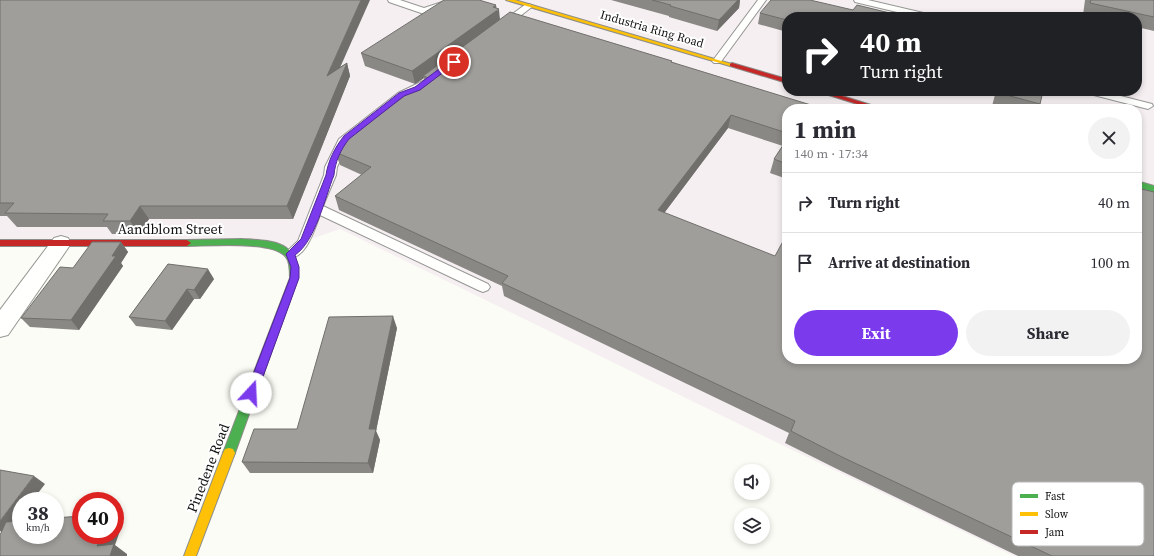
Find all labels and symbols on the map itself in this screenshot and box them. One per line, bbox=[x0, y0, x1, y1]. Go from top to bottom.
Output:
street label: Industria Ring Road bbox=[598, 7, 706, 51]
pin bbox=[437, 45, 471, 79]
street label: Aandblom Street bbox=[118, 219, 223, 239]
position arrow bbox=[230, 372, 272, 414]
street label: Pinedene Road bbox=[182, 421, 234, 515]
legend bbox=[1012, 482, 1144, 546]
text: Fast bbox=[1045, 489, 1065, 504]
speed limit sign: 40 bbox=[72, 492, 124, 544]
text: Slow bbox=[1045, 507, 1069, 522]
text: Jam bbox=[1044, 525, 1064, 540]

